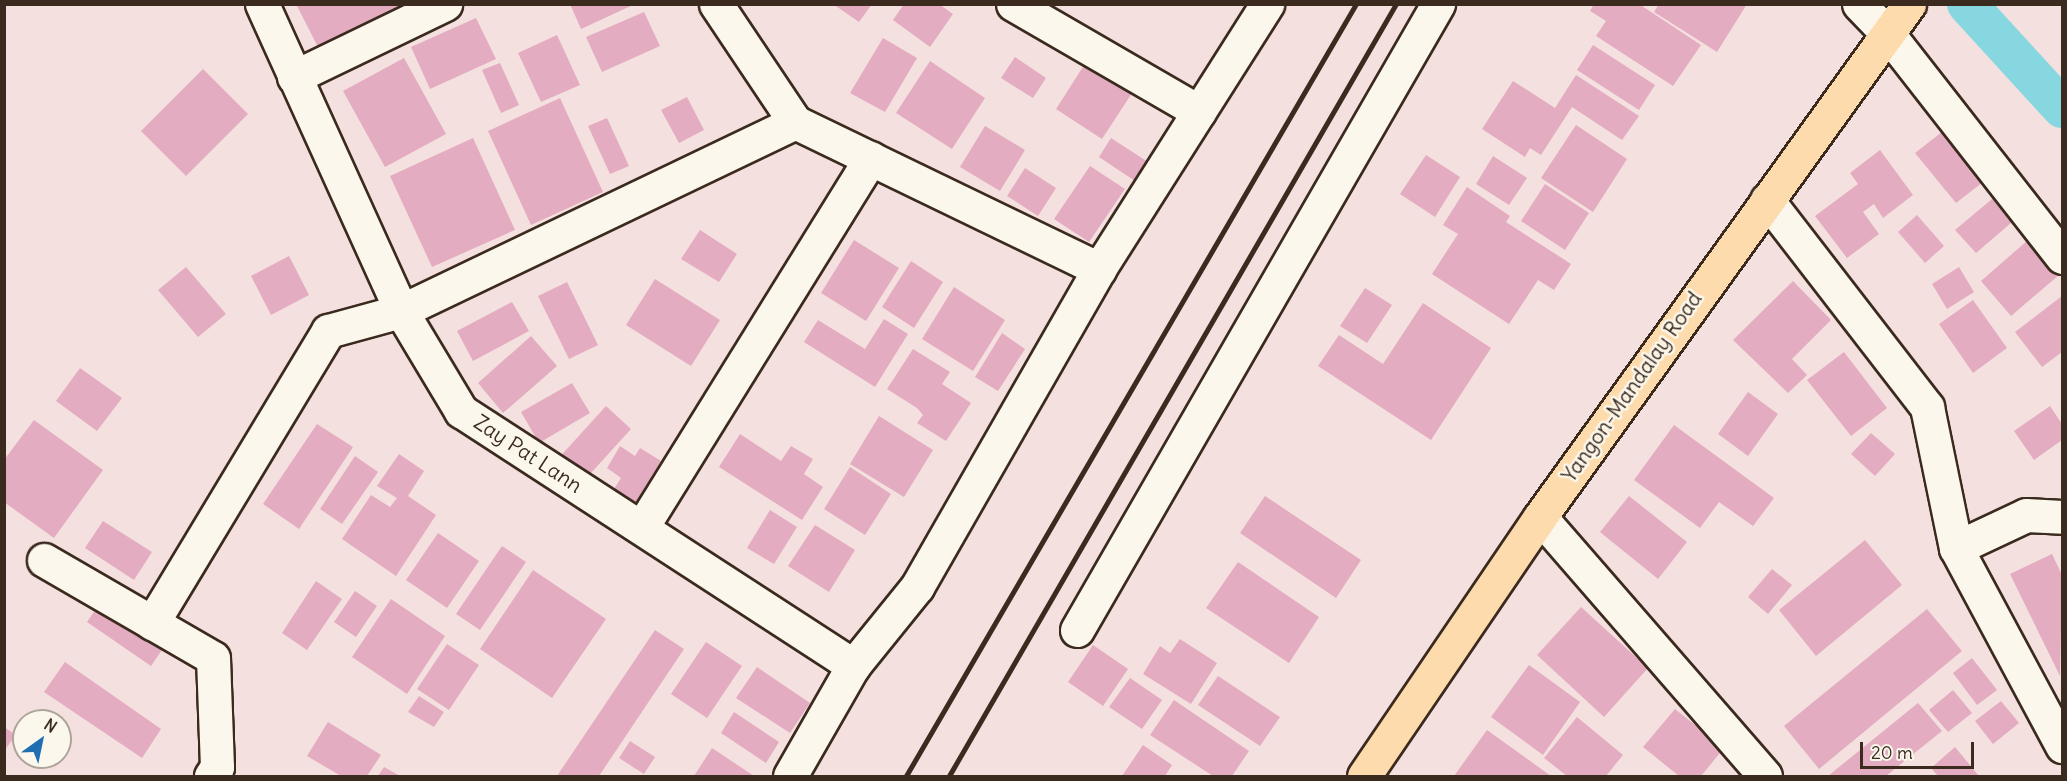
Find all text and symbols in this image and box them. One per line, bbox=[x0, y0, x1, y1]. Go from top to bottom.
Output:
street label: Yangon-Mandalay Road bbox=[1557, 287, 1707, 487]
street label: Zay Pat Lann bbox=[469, 410, 587, 498]
north arrow bbox=[12, 709, 72, 769]
text: N bbox=[41, 714, 61, 737]
scale bar bbox=[1863, 730, 1977, 768]
text: 20 m bbox=[1871, 741, 1913, 764]

